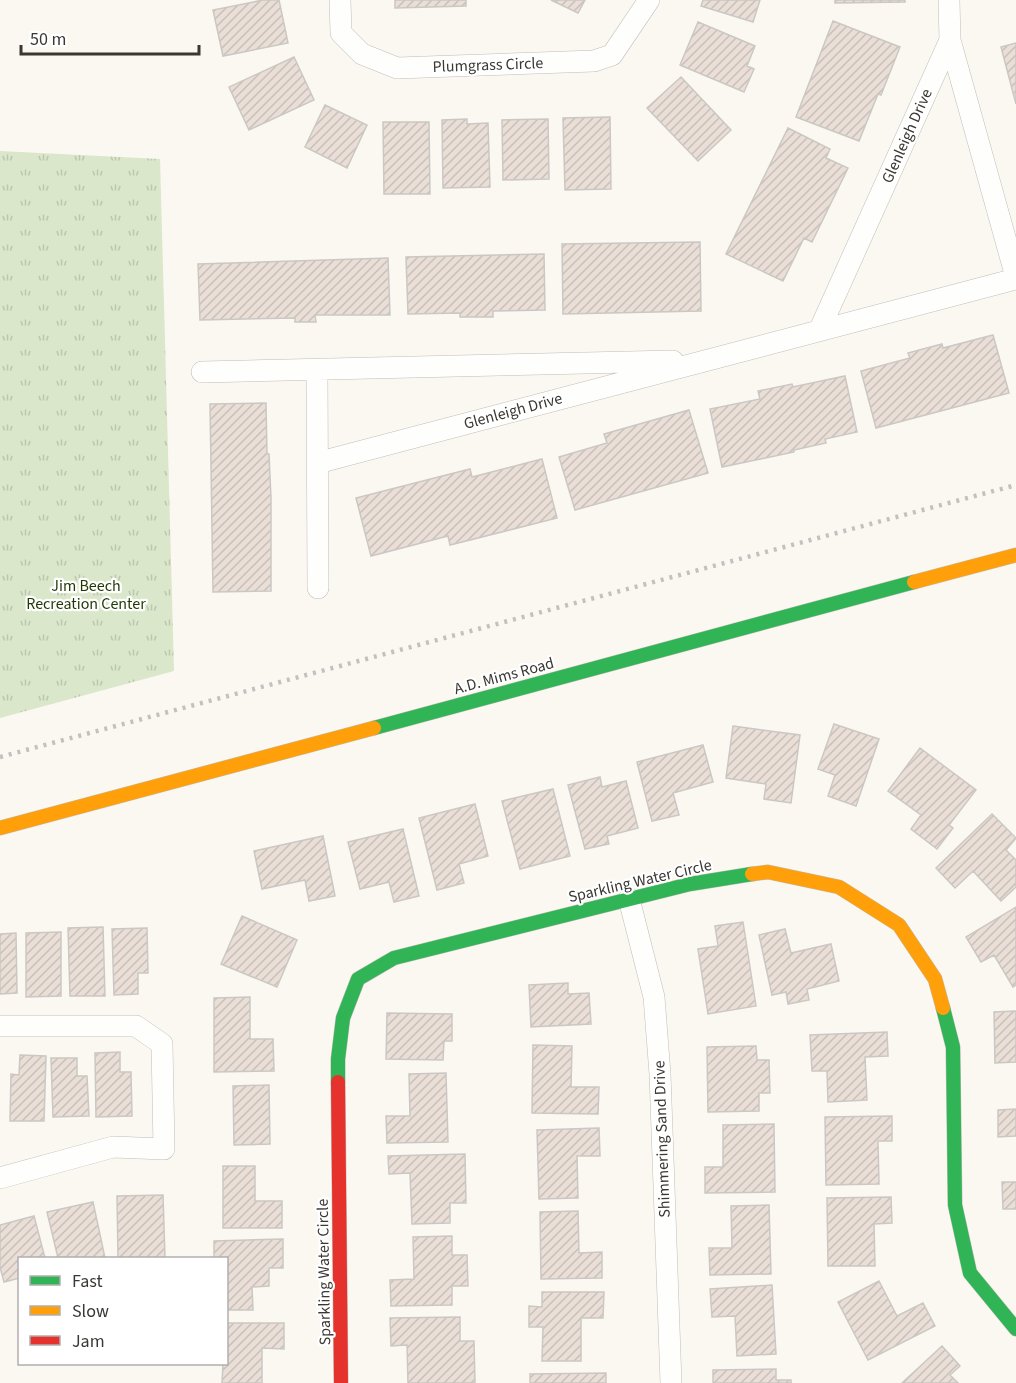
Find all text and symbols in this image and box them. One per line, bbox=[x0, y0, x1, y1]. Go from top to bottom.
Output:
scale bar bbox=[21, 18, 200, 56]
text: 50 m bbox=[30, 27, 66, 52]
street label: Plumgrass Circle bbox=[432, 52, 544, 78]
street label: Glenleigh Drive bbox=[876, 85, 938, 187]
street label: Glenleigh Drive bbox=[461, 387, 565, 435]
park label: Jim Beech Recreation Center bbox=[26, 575, 146, 615]
street label: A.D. Mims Road bbox=[452, 652, 556, 700]
street label: Sparkling Water Circle bbox=[566, 854, 714, 908]
street label: Shimmering Sand Drive bbox=[648, 1060, 676, 1218]
street label: Sparkling Water Circle bbox=[312, 1198, 336, 1345]
legend bbox=[18, 1257, 228, 1365]
text: Fast bbox=[72, 1269, 103, 1294]
text: Slow bbox=[72, 1299, 109, 1324]
text: Jam bbox=[72, 1329, 105, 1354]

